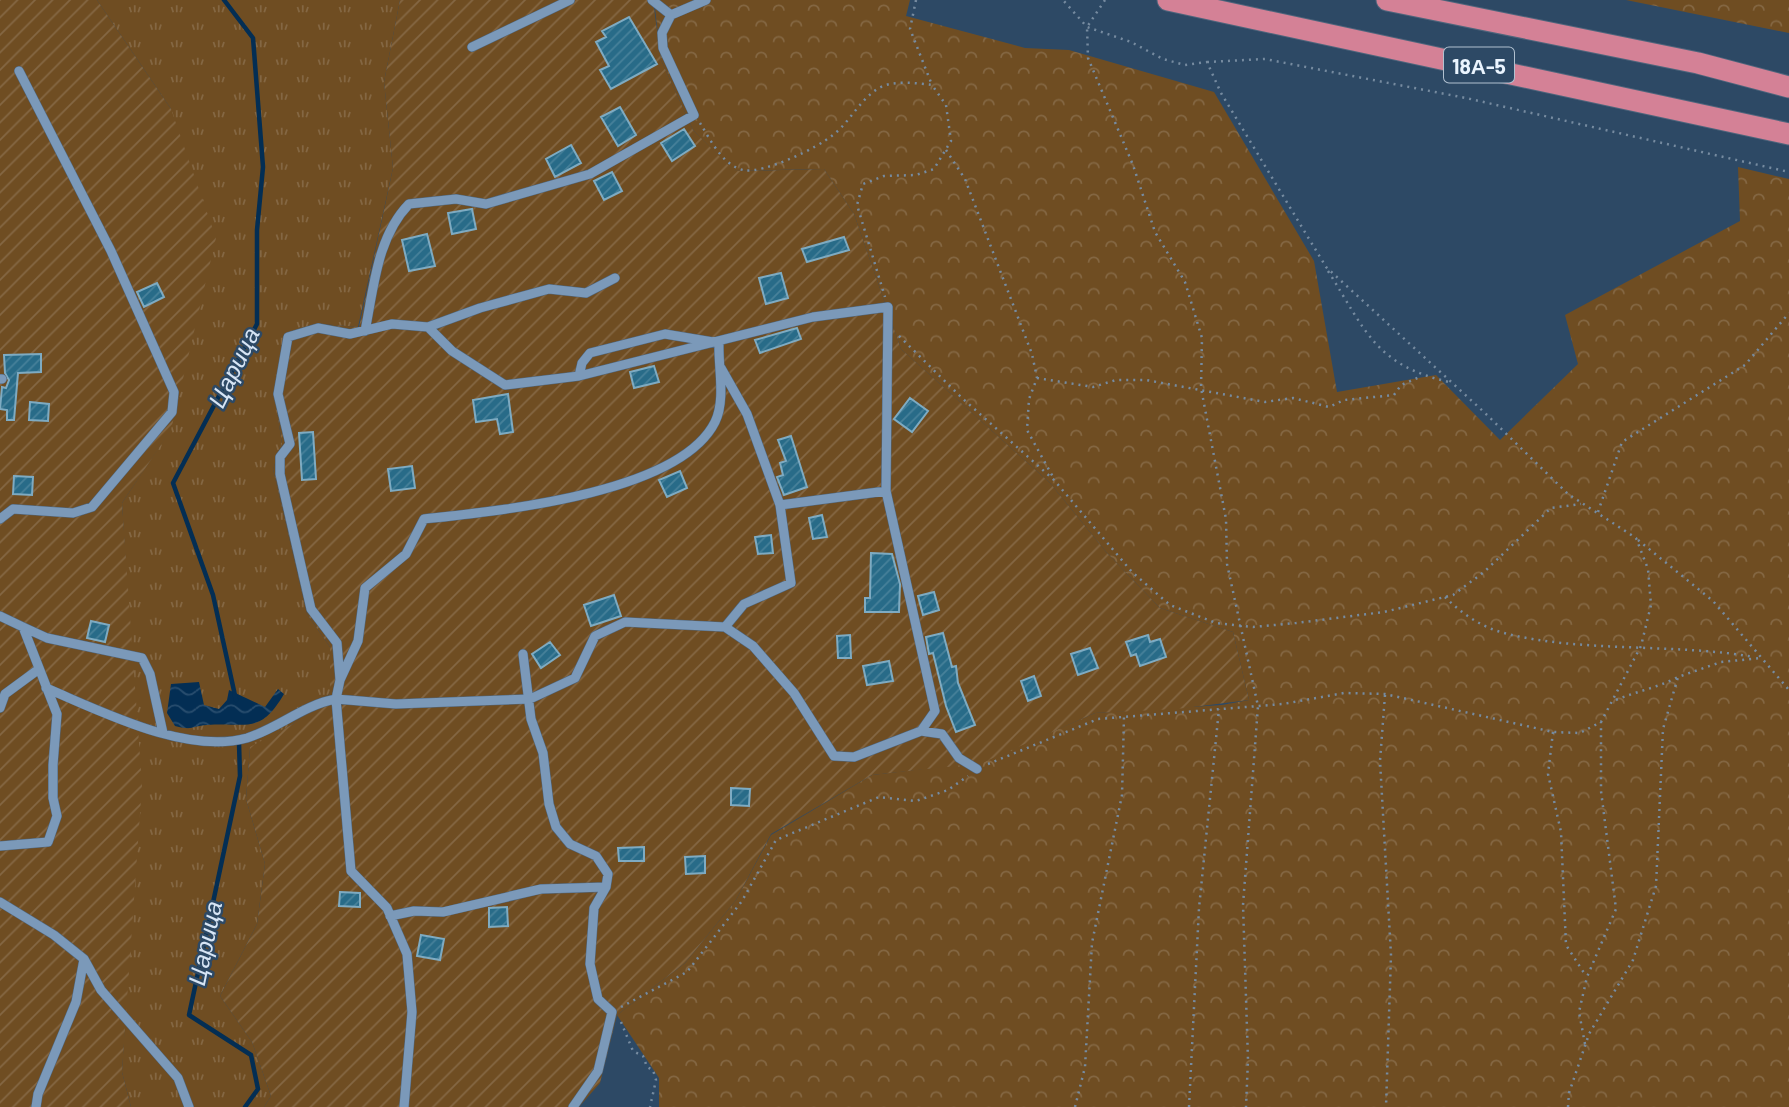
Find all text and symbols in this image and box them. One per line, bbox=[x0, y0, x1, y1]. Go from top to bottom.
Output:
road number: 18А-5 bbox=[1444, 48, 1514, 82]
water label: Царица bbox=[201, 322, 265, 412]
water label: Царица bbox=[181, 898, 227, 988]

